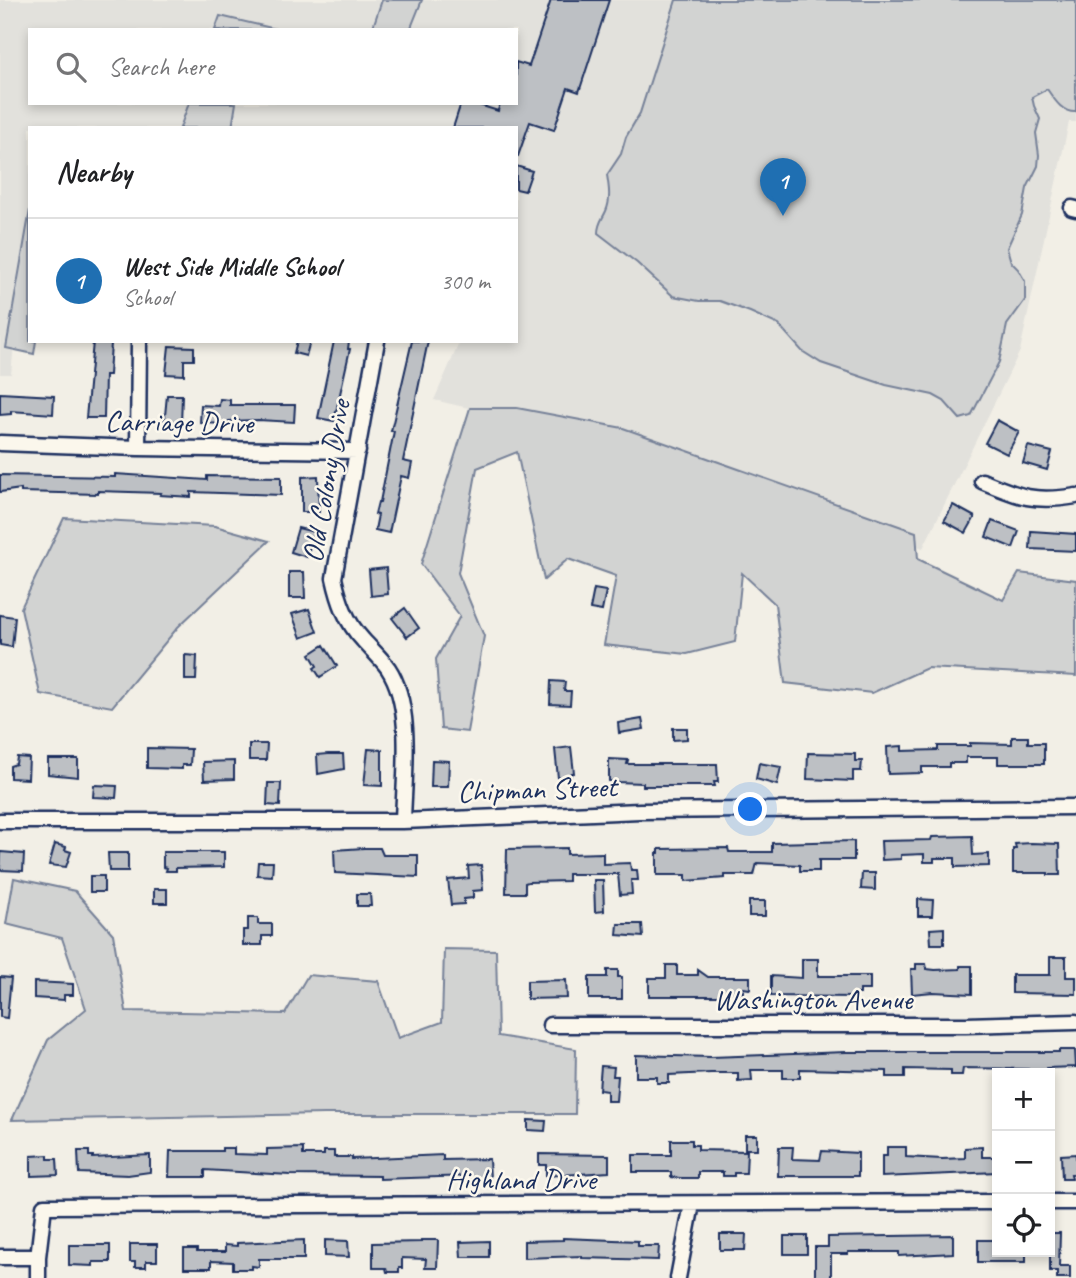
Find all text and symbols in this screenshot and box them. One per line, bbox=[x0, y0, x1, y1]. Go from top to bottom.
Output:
search box bbox=[28, 28, 518, 105]
icon: search bbox=[52, 48, 90, 86]
text: Search here bbox=[108, 50, 214, 83]
text: Nearby bbox=[56, 153, 132, 191]
pin: 1 bbox=[760, 158, 806, 216]
text: West Side Middle School bbox=[123, 250, 340, 283]
text: 1 bbox=[74, 267, 84, 296]
text: 300 m bbox=[441, 267, 490, 296]
text: School bbox=[123, 283, 172, 312]
street label: Old Colony Drive bbox=[293, 395, 359, 565]
street label: Carriage Drive bbox=[105, 402, 256, 442]
street label: Chipman Street bbox=[457, 767, 620, 811]
your location bbox=[733, 792, 767, 826]
street label: Washington Avenue bbox=[714, 980, 915, 1018]
map controls bbox=[992, 1068, 1055, 1257]
button: + bbox=[992, 1068, 1055, 1131]
button: − bbox=[992, 1131, 1055, 1194]
street label: Highland Drive bbox=[446, 1160, 598, 1198]
button: locate bbox=[992, 1194, 1055, 1257]

